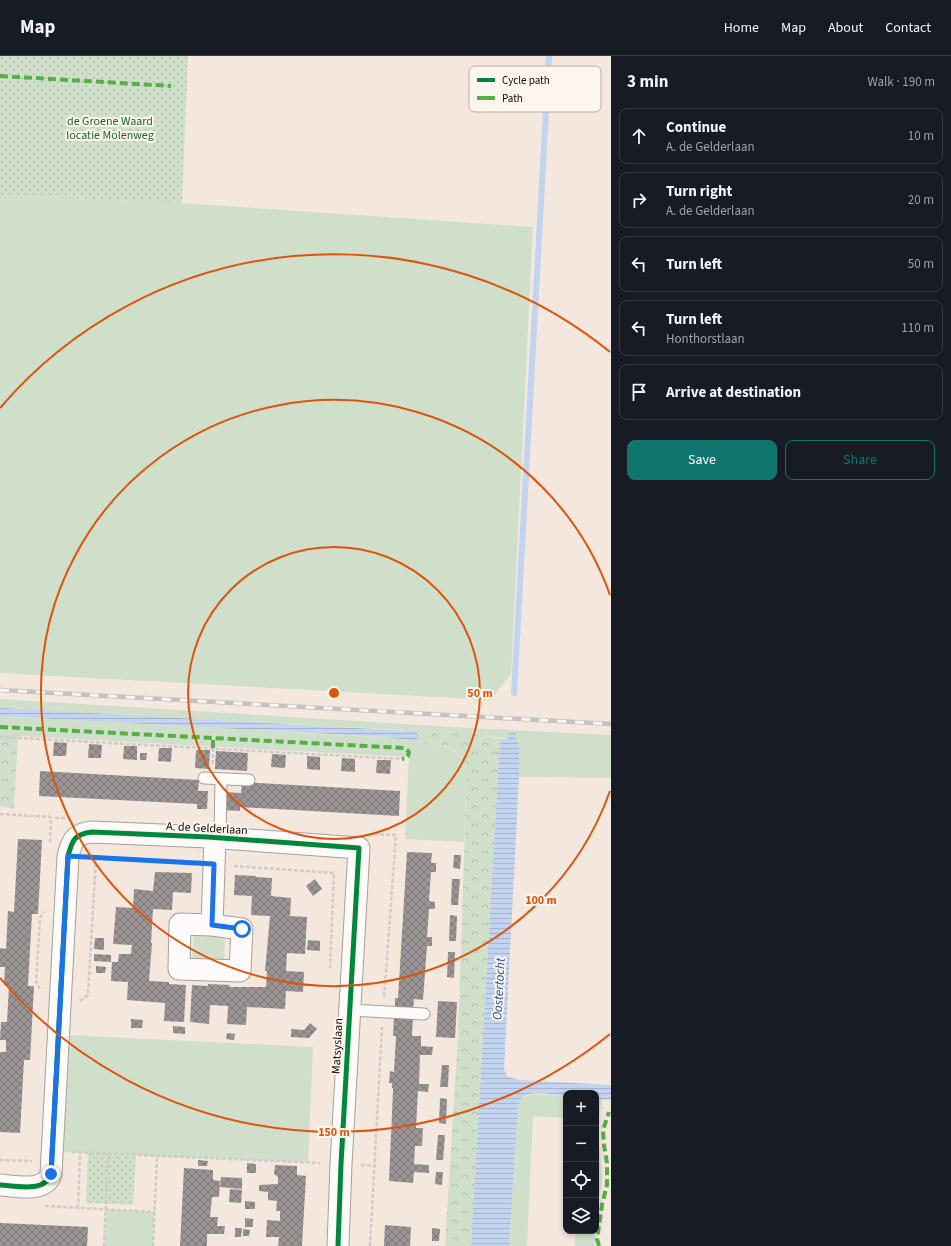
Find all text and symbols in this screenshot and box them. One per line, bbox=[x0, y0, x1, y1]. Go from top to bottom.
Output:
text: Map bbox=[20, 14, 55, 41]
text: Home bbox=[724, 18, 759, 38]
text: Map bbox=[781, 18, 806, 38]
text: About bbox=[828, 18, 863, 38]
text: Contact bbox=[885, 18, 931, 38]
legend bbox=[469, 66, 601, 112]
text: 3 min bbox=[627, 70, 668, 94]
text: Cycle path bbox=[502, 73, 550, 88]
text: Walk · 190 m bbox=[867, 73, 935, 91]
text: Path bbox=[502, 91, 523, 106]
park label: de Groene Waard locatie Molenweg bbox=[66, 113, 154, 144]
text: Continue bbox=[666, 117, 726, 138]
icon: ahead bbox=[628, 125, 650, 147]
text: 10 m bbox=[908, 127, 934, 145]
text: A. de Gelderlaan bbox=[666, 138, 755, 156]
text: Turn right bbox=[666, 181, 732, 202]
icon: right bbox=[628, 189, 650, 211]
text: 20 m bbox=[908, 191, 934, 209]
text: A. de Gelderlaan bbox=[666, 202, 755, 220]
icon: left bbox=[628, 253, 650, 275]
text: Turn left bbox=[666, 254, 722, 275]
text: 50 m bbox=[908, 255, 934, 273]
text: Turn left bbox=[666, 309, 722, 330]
icon: left bbox=[628, 317, 650, 339]
text: 110 m bbox=[901, 319, 934, 337]
text: Honthorstlaan bbox=[666, 330, 745, 348]
icon: arrive bbox=[628, 381, 650, 403]
text: Arrive at destination bbox=[666, 382, 801, 403]
button: Save bbox=[627, 440, 777, 480]
button: Share bbox=[785, 440, 935, 480]
text: 50 m bbox=[467, 685, 493, 702]
centre of rings bbox=[327, 686, 341, 700]
street label: A. de Gelderlaan bbox=[166, 818, 248, 839]
text: 100 m bbox=[525, 892, 557, 909]
route start bbox=[233, 920, 251, 938]
water label: Oostertocht bbox=[488, 957, 510, 1021]
street label: Matsyslaan bbox=[328, 1018, 347, 1074]
map controls bbox=[563, 1090, 599, 1234]
button: + bbox=[563, 1090, 599, 1126]
text: 150 m bbox=[318, 1124, 350, 1141]
button: − bbox=[563, 1126, 599, 1162]
button: locate bbox=[563, 1162, 599, 1198]
route end bbox=[42, 1165, 60, 1183]
button: layers bbox=[563, 1198, 599, 1234]

